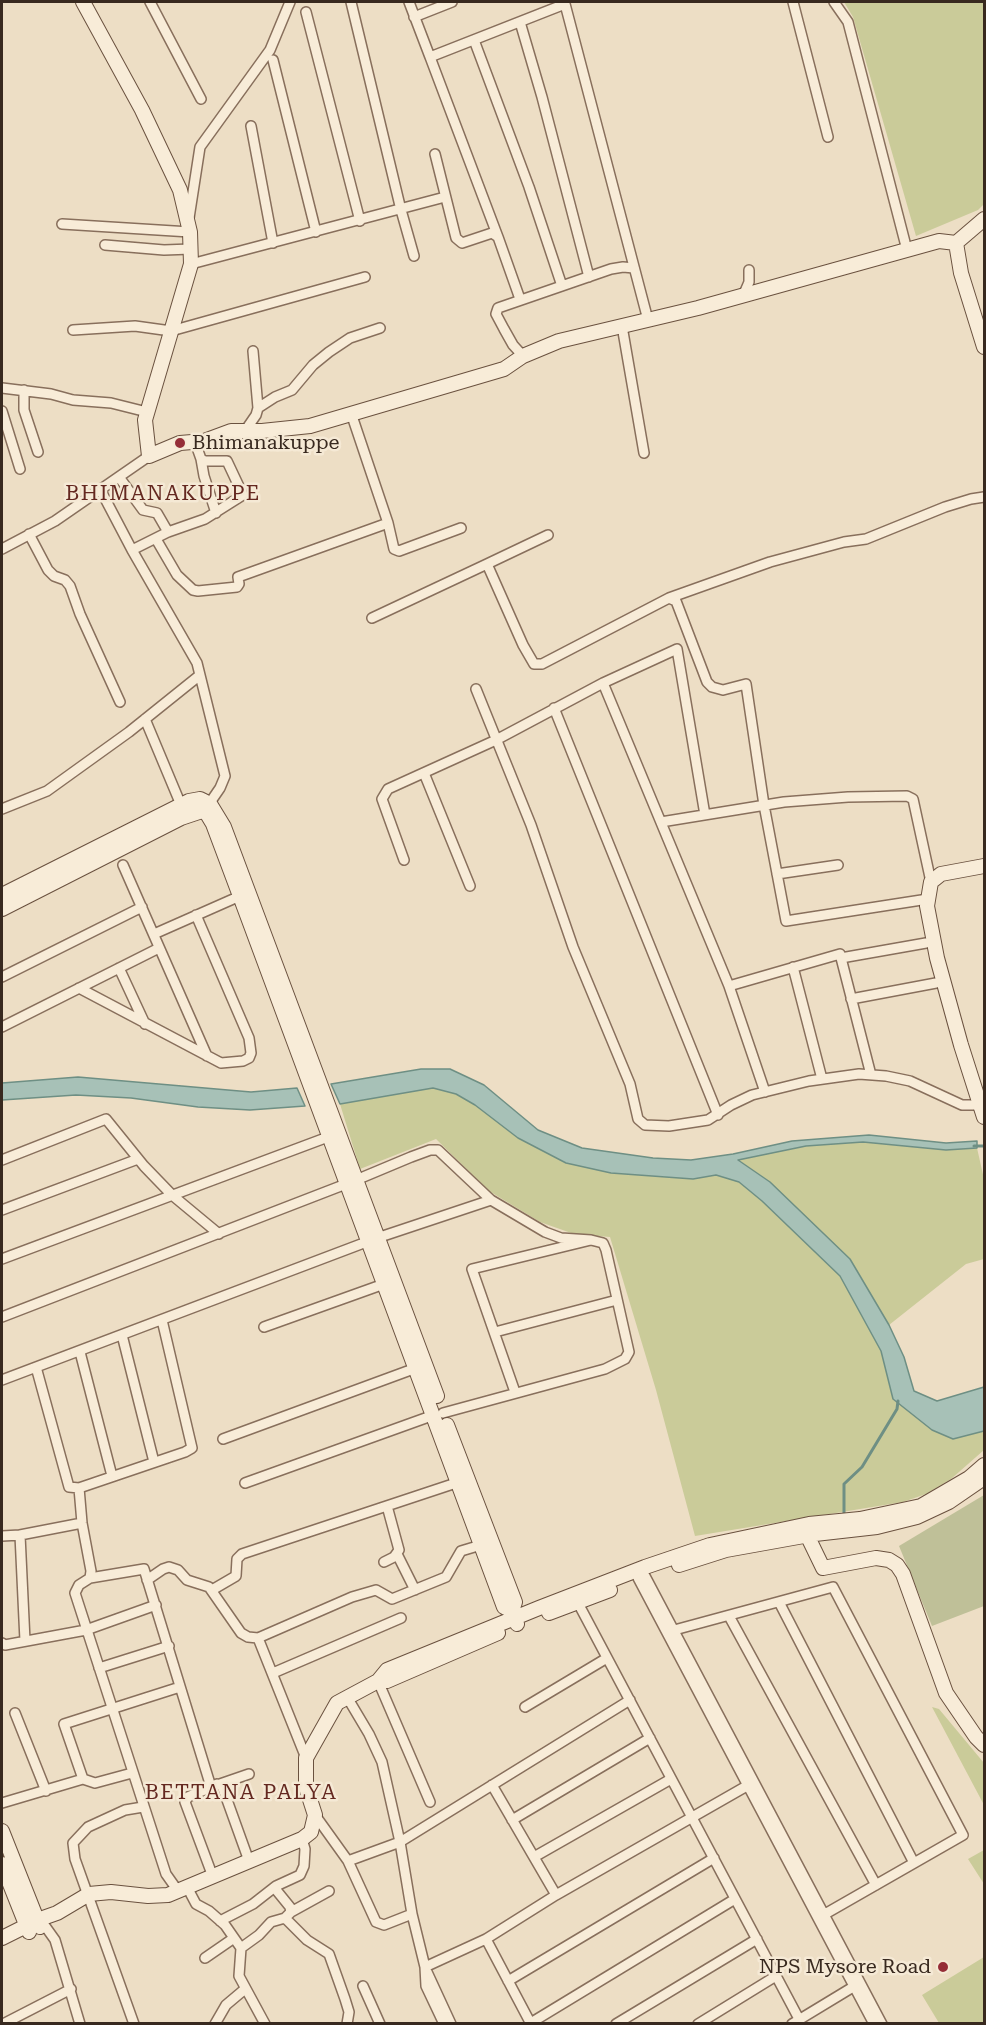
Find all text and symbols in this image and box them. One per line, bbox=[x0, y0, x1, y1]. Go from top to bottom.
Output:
place label: Bhimanakuppe bbox=[192, 431, 340, 455]
marker: Bhimanakuppe bbox=[173, 436, 187, 450]
district label: BHIMANAKUPPE bbox=[65, 481, 261, 507]
district label: BETTANA PALYA bbox=[145, 1780, 337, 1806]
place label: NPS Mysore Road bbox=[759, 1955, 931, 1979]
marker: NPS Mysore Road bbox=[936, 1960, 950, 1974]

